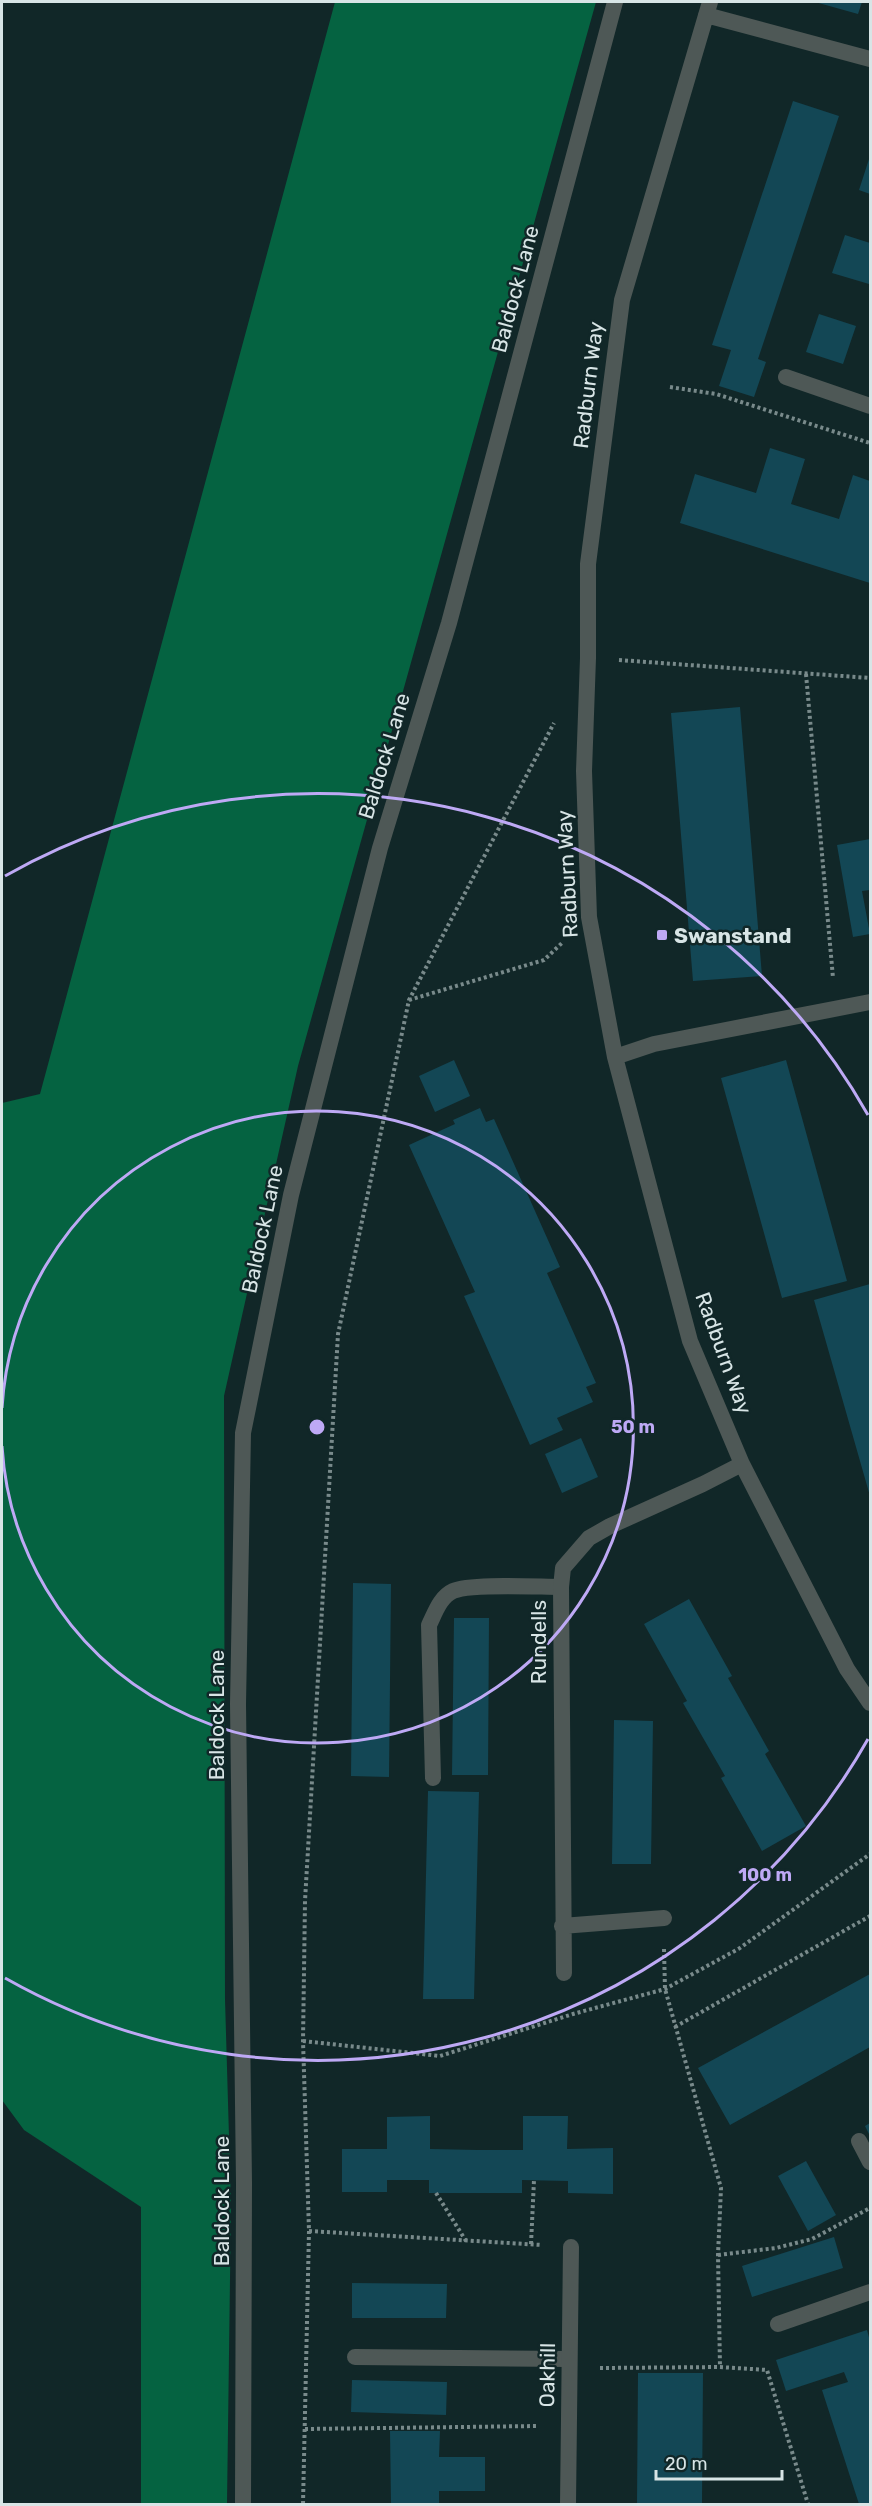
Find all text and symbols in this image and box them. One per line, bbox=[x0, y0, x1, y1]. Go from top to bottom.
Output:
street label: Baldock Lane bbox=[486, 223, 544, 355]
street label: Radburn Way bbox=[568, 320, 608, 450]
street label: Baldock Lane bbox=[353, 690, 415, 822]
street label: Radburn Way bbox=[551, 809, 583, 938]
place label: Swanstand bbox=[674, 923, 792, 948]
marker: Swanstand bbox=[655, 928, 669, 942]
street label: Baldock Lane bbox=[236, 1163, 288, 1295]
street label: Radburn Way bbox=[690, 1289, 758, 1418]
text: 50 m bbox=[611, 1416, 655, 1438]
centre of rings bbox=[307, 1417, 327, 1437]
street label: Rundells bbox=[526, 1600, 551, 1684]
street label: Baldock Lane bbox=[204, 1650, 229, 1780]
text: 100 m bbox=[738, 1864, 792, 1886]
street label: Baldock Lane bbox=[209, 2136, 234, 2266]
street label: Oakhill bbox=[534, 2342, 560, 2408]
scale bar bbox=[656, 2443, 782, 2481]
text: 20 m bbox=[665, 2453, 707, 2475]

